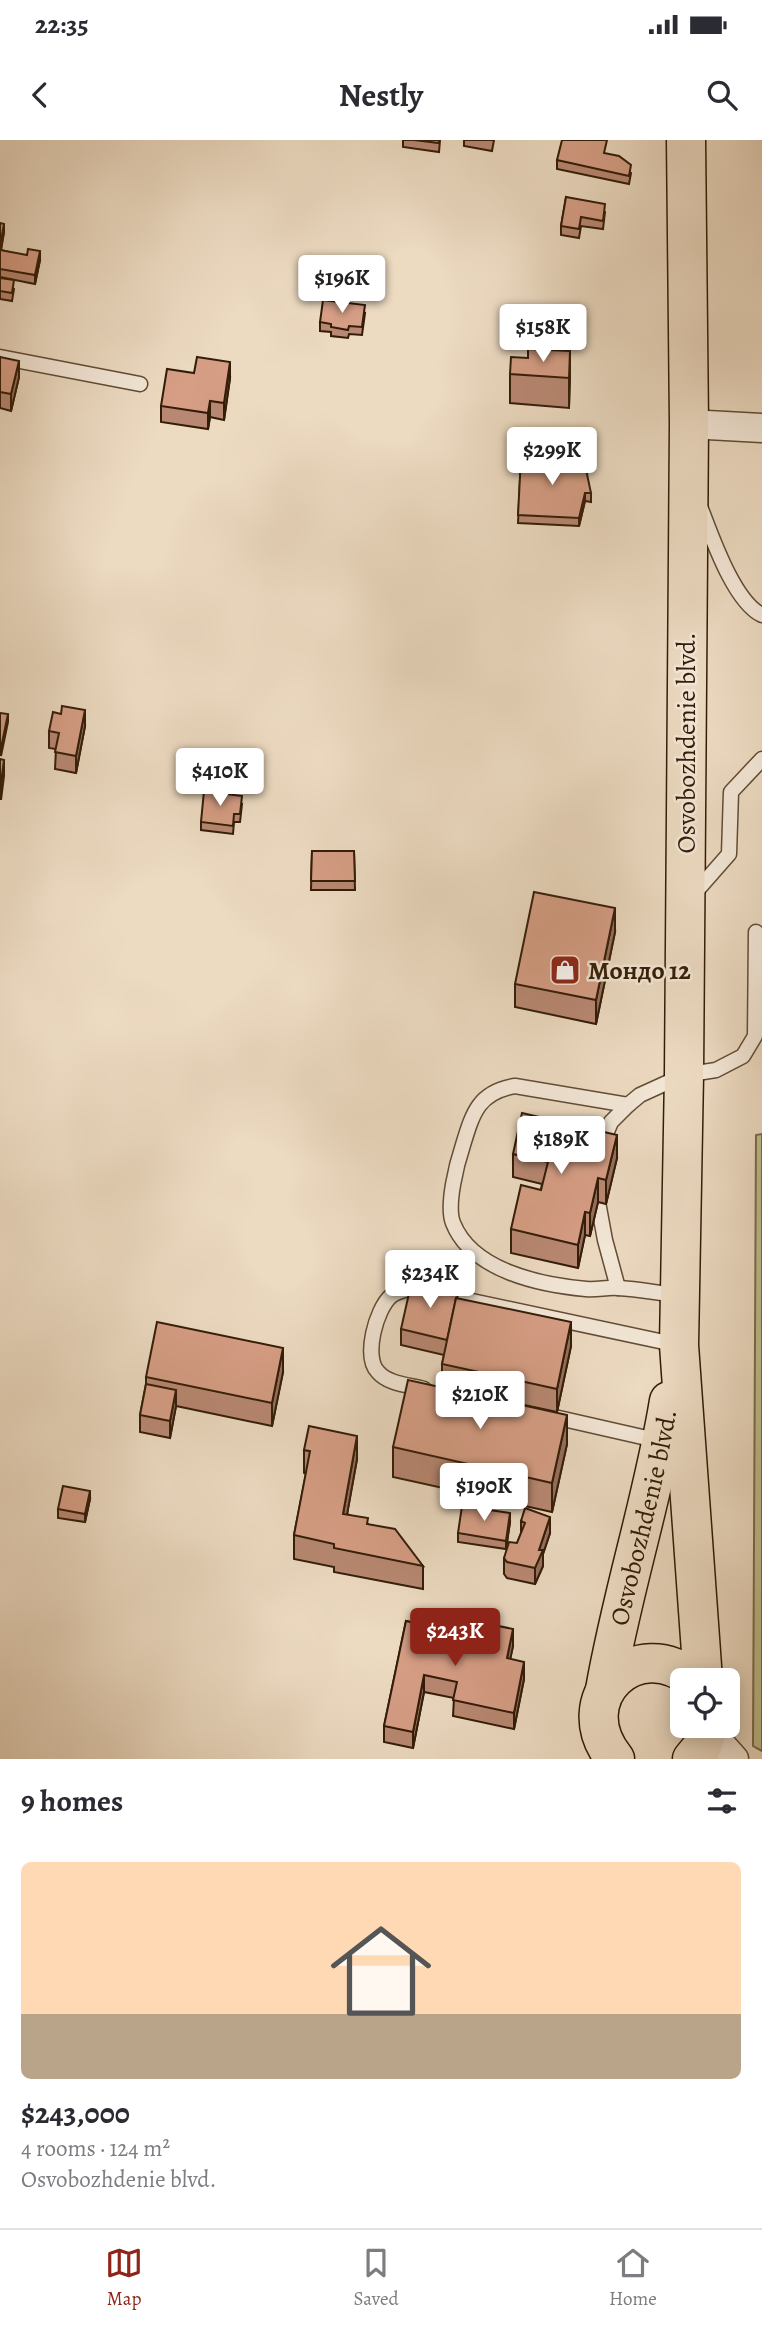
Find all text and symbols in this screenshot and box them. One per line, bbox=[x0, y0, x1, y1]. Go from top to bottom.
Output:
text: 22:35 bbox=[35, 7, 89, 42]
text: Nestly bbox=[339, 73, 423, 117]
icon: back bbox=[21, 76, 59, 114]
icon: search bbox=[703, 76, 741, 114]
pin: $196K bbox=[293, 256, 391, 315]
text: $196K bbox=[314, 262, 370, 293]
pin: $158K bbox=[494, 304, 592, 364]
text: $158K bbox=[516, 311, 570, 342]
pin: $299K bbox=[503, 428, 601, 487]
text: $299K bbox=[523, 434, 581, 465]
street label: Osvobozhdenie blvd. bbox=[669, 632, 704, 854]
pin: $410K bbox=[171, 748, 269, 808]
text: $410K bbox=[192, 755, 248, 786]
shop icon: Мондо 12 bbox=[548, 953, 582, 987]
place label: Мондо 12 bbox=[588, 953, 691, 988]
pin: $189K bbox=[512, 1116, 610, 1176]
text: $189K bbox=[533, 1123, 589, 1154]
pin: $234K bbox=[381, 1250, 479, 1310]
text: $234K bbox=[401, 1257, 459, 1288]
pin: $210K bbox=[431, 1372, 529, 1431]
text: $210K bbox=[452, 1378, 508, 1409]
street label: Osvobozhdenie blvd. bbox=[601, 1406, 685, 1629]
pin: $190K bbox=[435, 1464, 533, 1523]
text: $190K bbox=[456, 1470, 512, 1501]
pin: $243K bbox=[406, 1608, 504, 1668]
text: $243K bbox=[426, 1615, 484, 1646]
map controls bbox=[670, 1668, 740, 1738]
button: locate bbox=[670, 1668, 740, 1738]
text: 9 homes bbox=[21, 1781, 123, 1821]
icon: filters bbox=[703, 1782, 741, 1820]
icon: home bbox=[318, 1908, 444, 2034]
text: $243,000 bbox=[21, 2093, 130, 2133]
text: 4 rooms · 124 m² bbox=[21, 2133, 170, 2164]
text: Osvobozhdenie blvd. bbox=[21, 2164, 217, 2195]
tab: Map bbox=[105, 2244, 143, 2312]
tab: Saved bbox=[354, 2244, 399, 2312]
tab: Home bbox=[609, 2244, 657, 2312]

